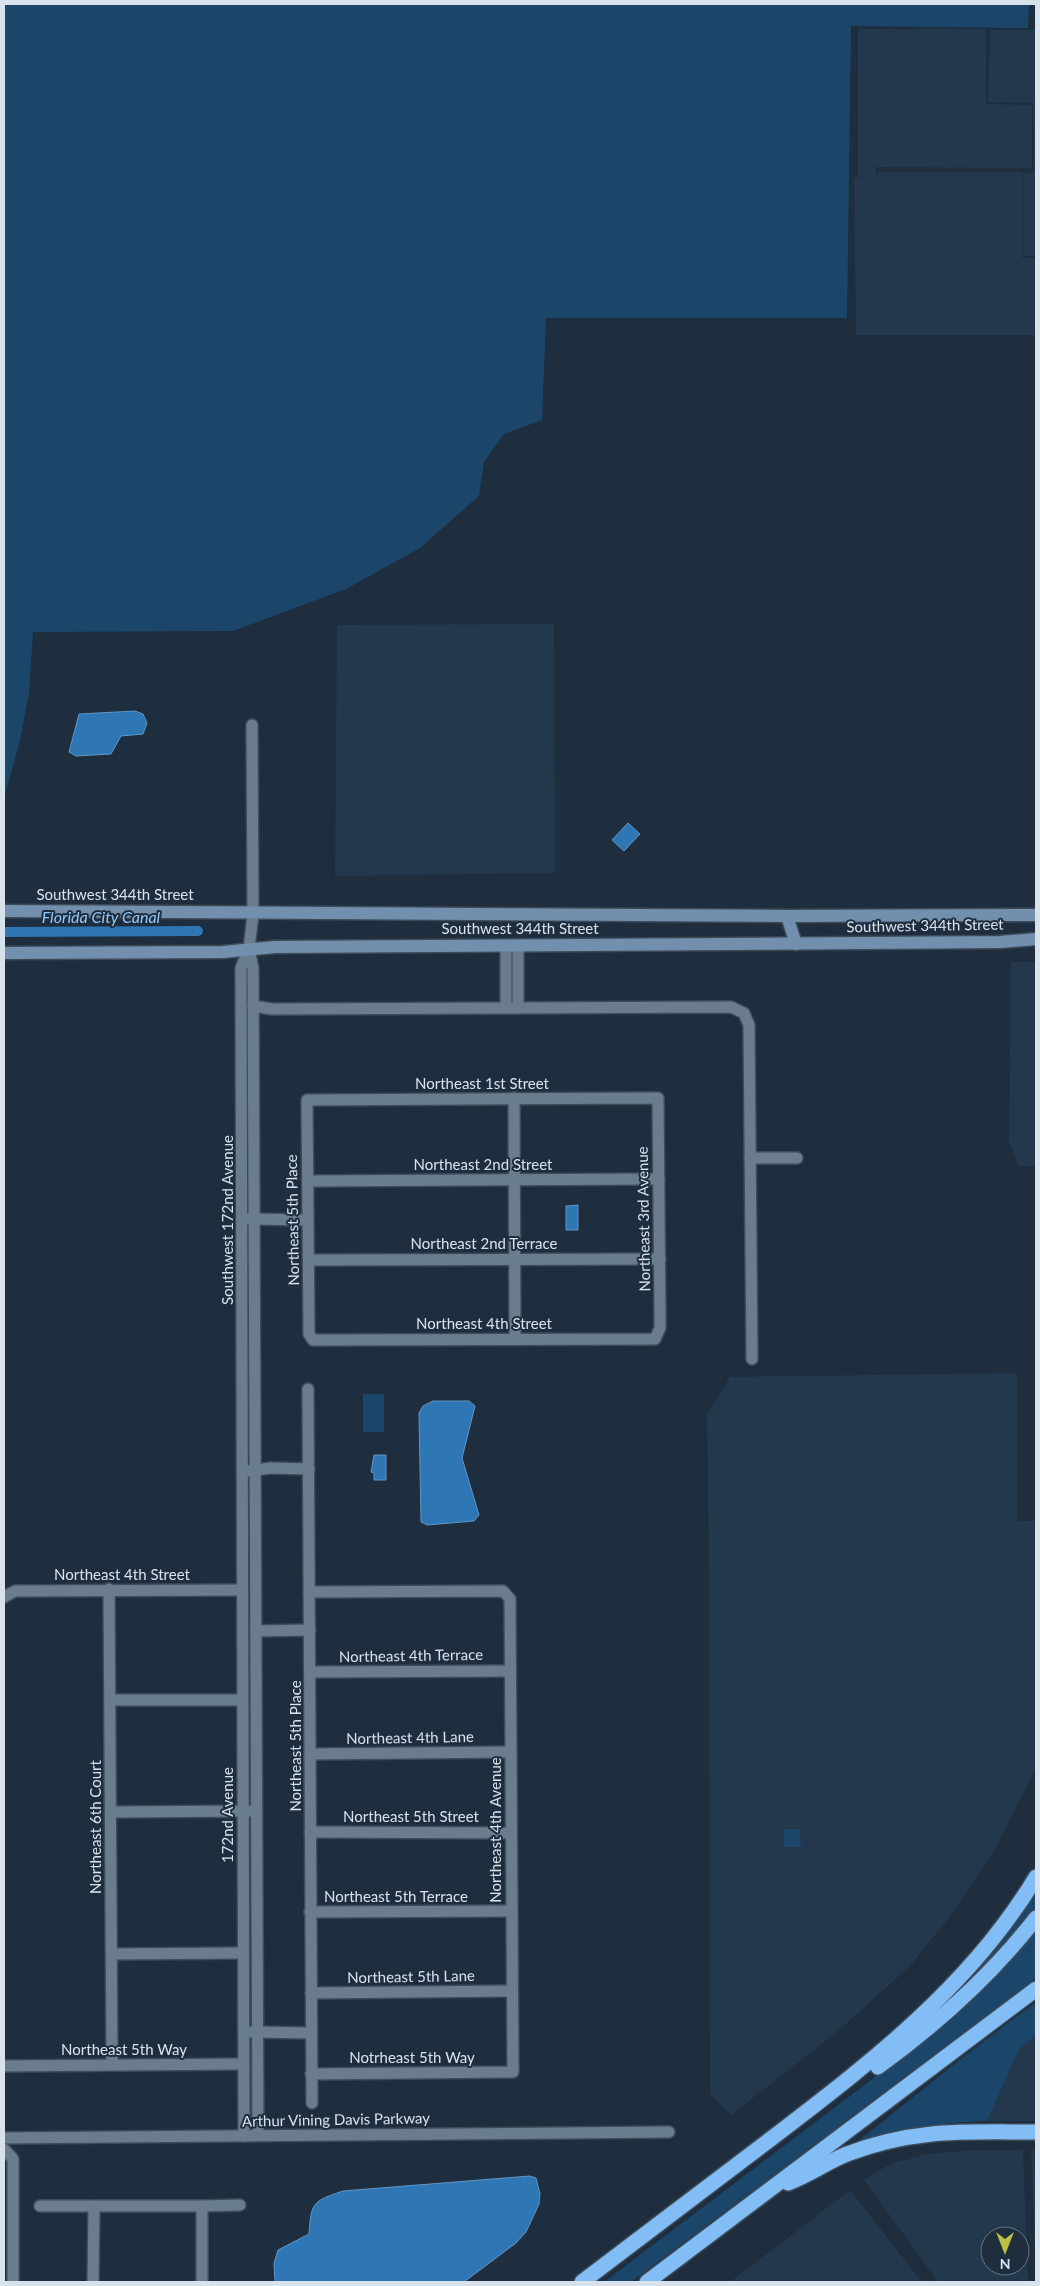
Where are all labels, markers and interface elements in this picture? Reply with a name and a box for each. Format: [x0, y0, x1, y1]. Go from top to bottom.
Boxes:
street label: Southwest 344th Street [36, 885, 194, 903]
water label: Florida City Canal [42, 907, 161, 926]
street label: Southwest 344th Street [846, 915, 1004, 935]
street label: Southwest 344th Street [441, 919, 599, 937]
street label: Northeast 1st Street [415, 1074, 550, 1092]
street label: Southwest 172nd Avenue [218, 1135, 236, 1305]
street label: Northeast 3rd Avenue [633, 1146, 653, 1292]
street label: Northeast 5th Place [282, 1154, 302, 1286]
street label: Northeast 2nd Street [414, 1155, 553, 1173]
street label: Northeast 2nd Terrace [410, 1234, 558, 1252]
street label: Northeast 4th Street [416, 1314, 553, 1332]
street label: Northeast 4th Street [54, 1565, 191, 1583]
street label: Northeast 4th Terrace [339, 1645, 483, 1665]
street label: Northeast 5th Place [286, 1680, 304, 1812]
street label: Northeast 4th Lane [346, 1727, 474, 1747]
street label: Northeast 4th Avenue [486, 1757, 504, 1903]
street label: Northeast 6th Court [86, 1759, 104, 1894]
street label: 172nd Avenue [218, 1767, 236, 1863]
street label: Northeast 5th Street [343, 1807, 480, 1825]
street label: Northeast 5th Terrace [324, 1887, 468, 1905]
street label: Northeast 5th Lane [347, 1966, 475, 1986]
street label: Northeast 5th Way [61, 2040, 187, 2058]
street label: Notrheast 5th Way [349, 2048, 475, 2066]
street label: Arthur Vining Davis Parkway [242, 2108, 430, 2130]
north arrow [980, 2226, 1030, 2276]
text: N [1000, 2256, 1010, 2273]

